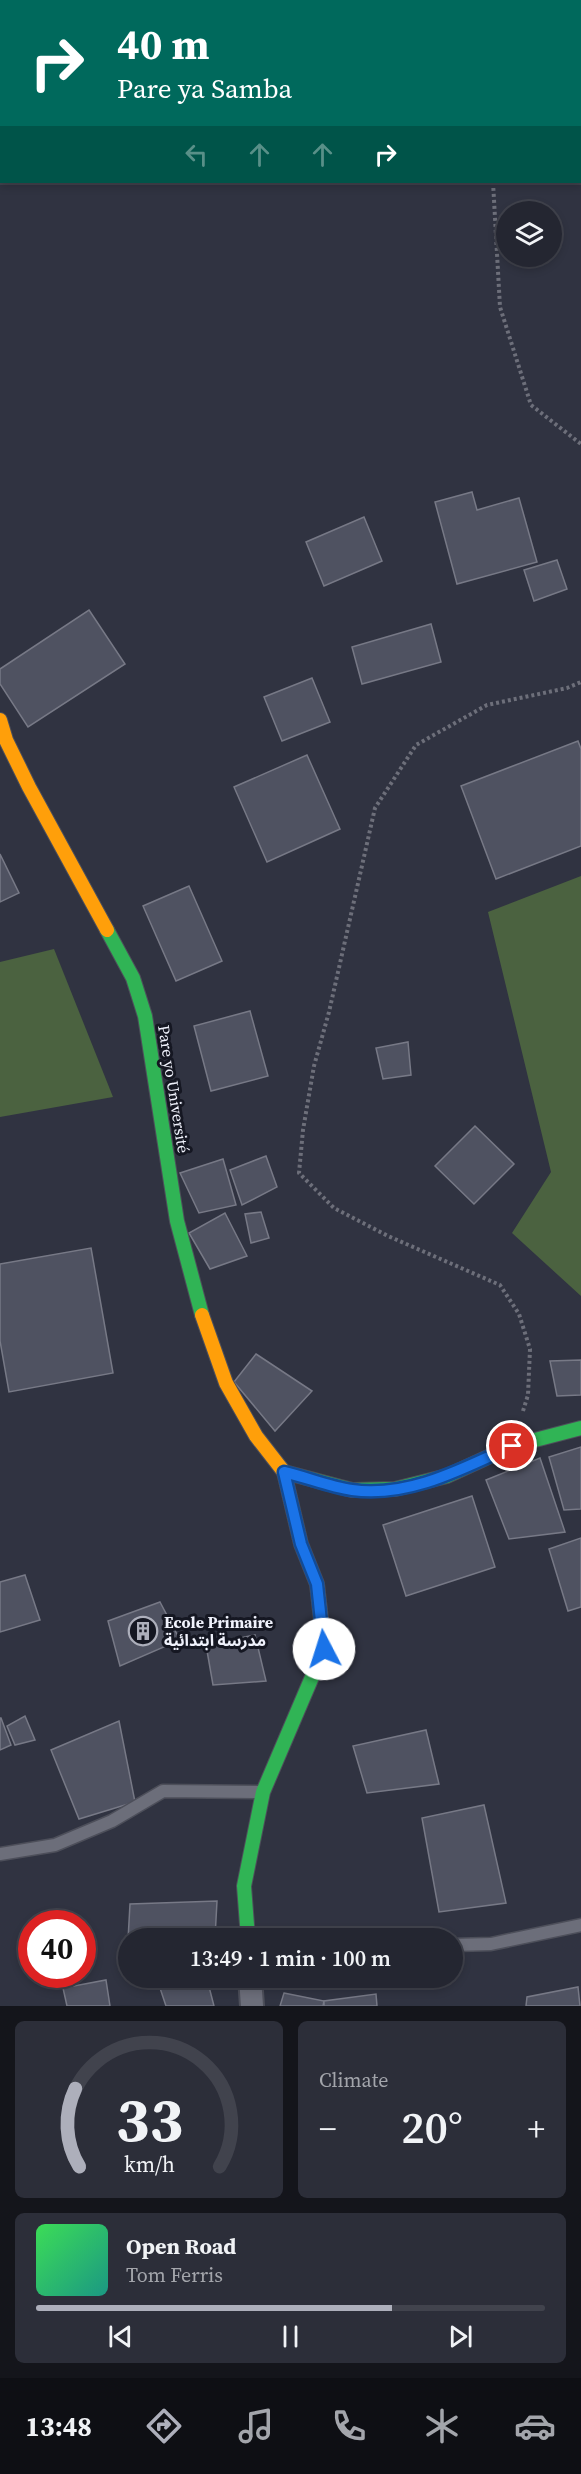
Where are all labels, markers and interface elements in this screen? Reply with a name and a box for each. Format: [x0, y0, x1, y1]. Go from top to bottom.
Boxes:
text: 40 m [117, 15, 210, 73]
icon: right [18, 24, 96, 102]
text: Pare ya Samba [117, 70, 292, 107]
icon: left [180, 138, 213, 171]
icon: ahead [243, 138, 276, 171]
icon: ahead [306, 138, 339, 171]
icon: right [369, 138, 402, 171]
map controls [496, 201, 562, 267]
button: layers [496, 201, 562, 267]
street label: Pare yo Université [153, 1023, 195, 1155]
pin [486, 1420, 537, 1471]
icon: arrive [495, 1429, 528, 1462]
place label: Ecole Primaire مدرسة ابتدائية [164, 1611, 273, 1651]
building icon: Ecole Primaire مدرسة ابتدائية [127, 1615, 159, 1647]
position arrow [292, 1617, 356, 1681]
speed limit sign: 40 [18, 1910, 96, 1988]
text: 13:49 · 1 min · 100 m [190, 1943, 391, 1973]
text: Climate [319, 2066, 388, 2094]
text: 33 [115, 2076, 183, 2162]
text: 20° [401, 2096, 463, 2158]
text: − [319, 2106, 337, 2151]
text: + [528, 2106, 545, 2151]
text: km/h [123, 2150, 175, 2179]
text: Open Road [126, 2231, 236, 2261]
text: Tom Ferris [126, 2261, 223, 2289]
icon: previous [104, 2320, 137, 2353]
icon: pause [274, 2320, 307, 2353]
icon: next [444, 2320, 477, 2353]
icon: directions [143, 2405, 185, 2447]
icon: music [235, 2405, 277, 2447]
icon: phone [328, 2405, 370, 2447]
icon: climate [421, 2405, 463, 2447]
icon: car [514, 2405, 556, 2447]
text: 13:48 [25, 2408, 92, 2445]

